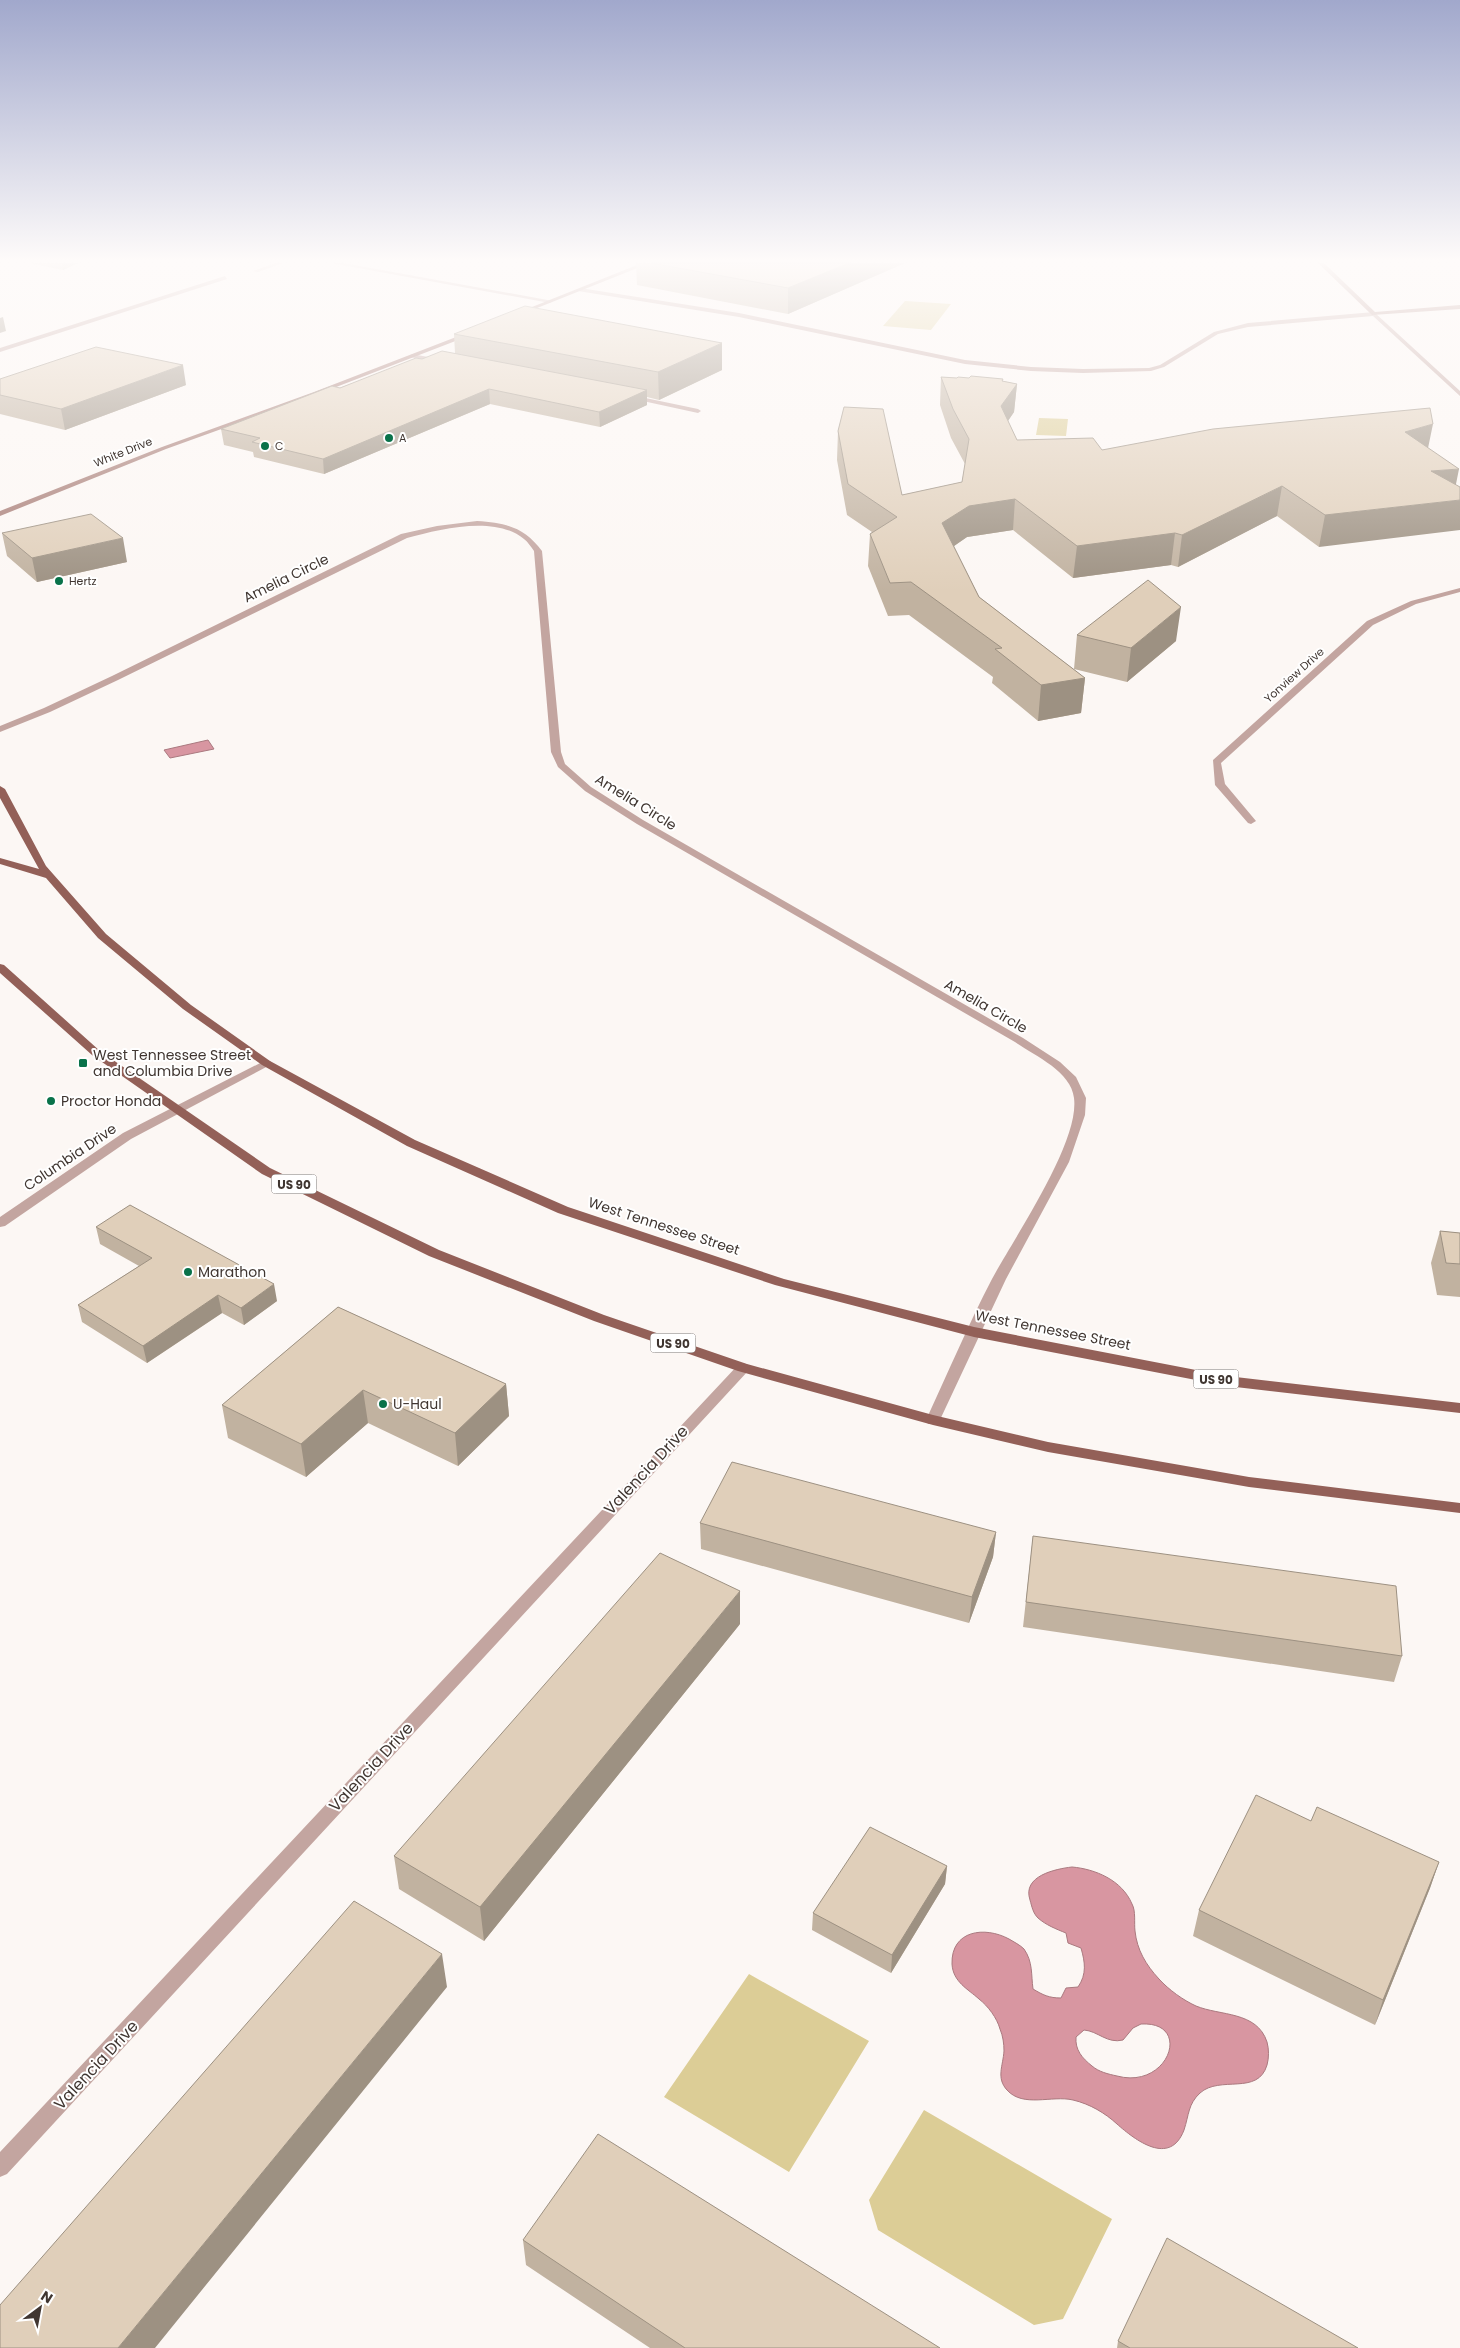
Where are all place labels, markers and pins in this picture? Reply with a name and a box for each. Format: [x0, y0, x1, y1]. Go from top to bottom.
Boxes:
place label: A [399, 430, 407, 446]
marker: A [383, 432, 395, 444]
place label: C [275, 438, 284, 454]
marker: C [259, 440, 271, 452]
place label: Hertz [69, 573, 97, 589]
marker: Hertz [53, 575, 65, 587]
place label: West Tennessee Street and Columbia Drive [93, 1045, 251, 1081]
marker: West Tennessee Street and Columbia Drive [77, 1057, 89, 1069]
place label: Proctor Honda [61, 1091, 161, 1111]
marker: Proctor Honda [45, 1095, 57, 1107]
place label: Marathon [198, 1262, 266, 1282]
marker: Marathon [182, 1266, 194, 1278]
place label: U-Haul [393, 1394, 442, 1414]
marker: U-Haul [377, 1398, 389, 1410]

